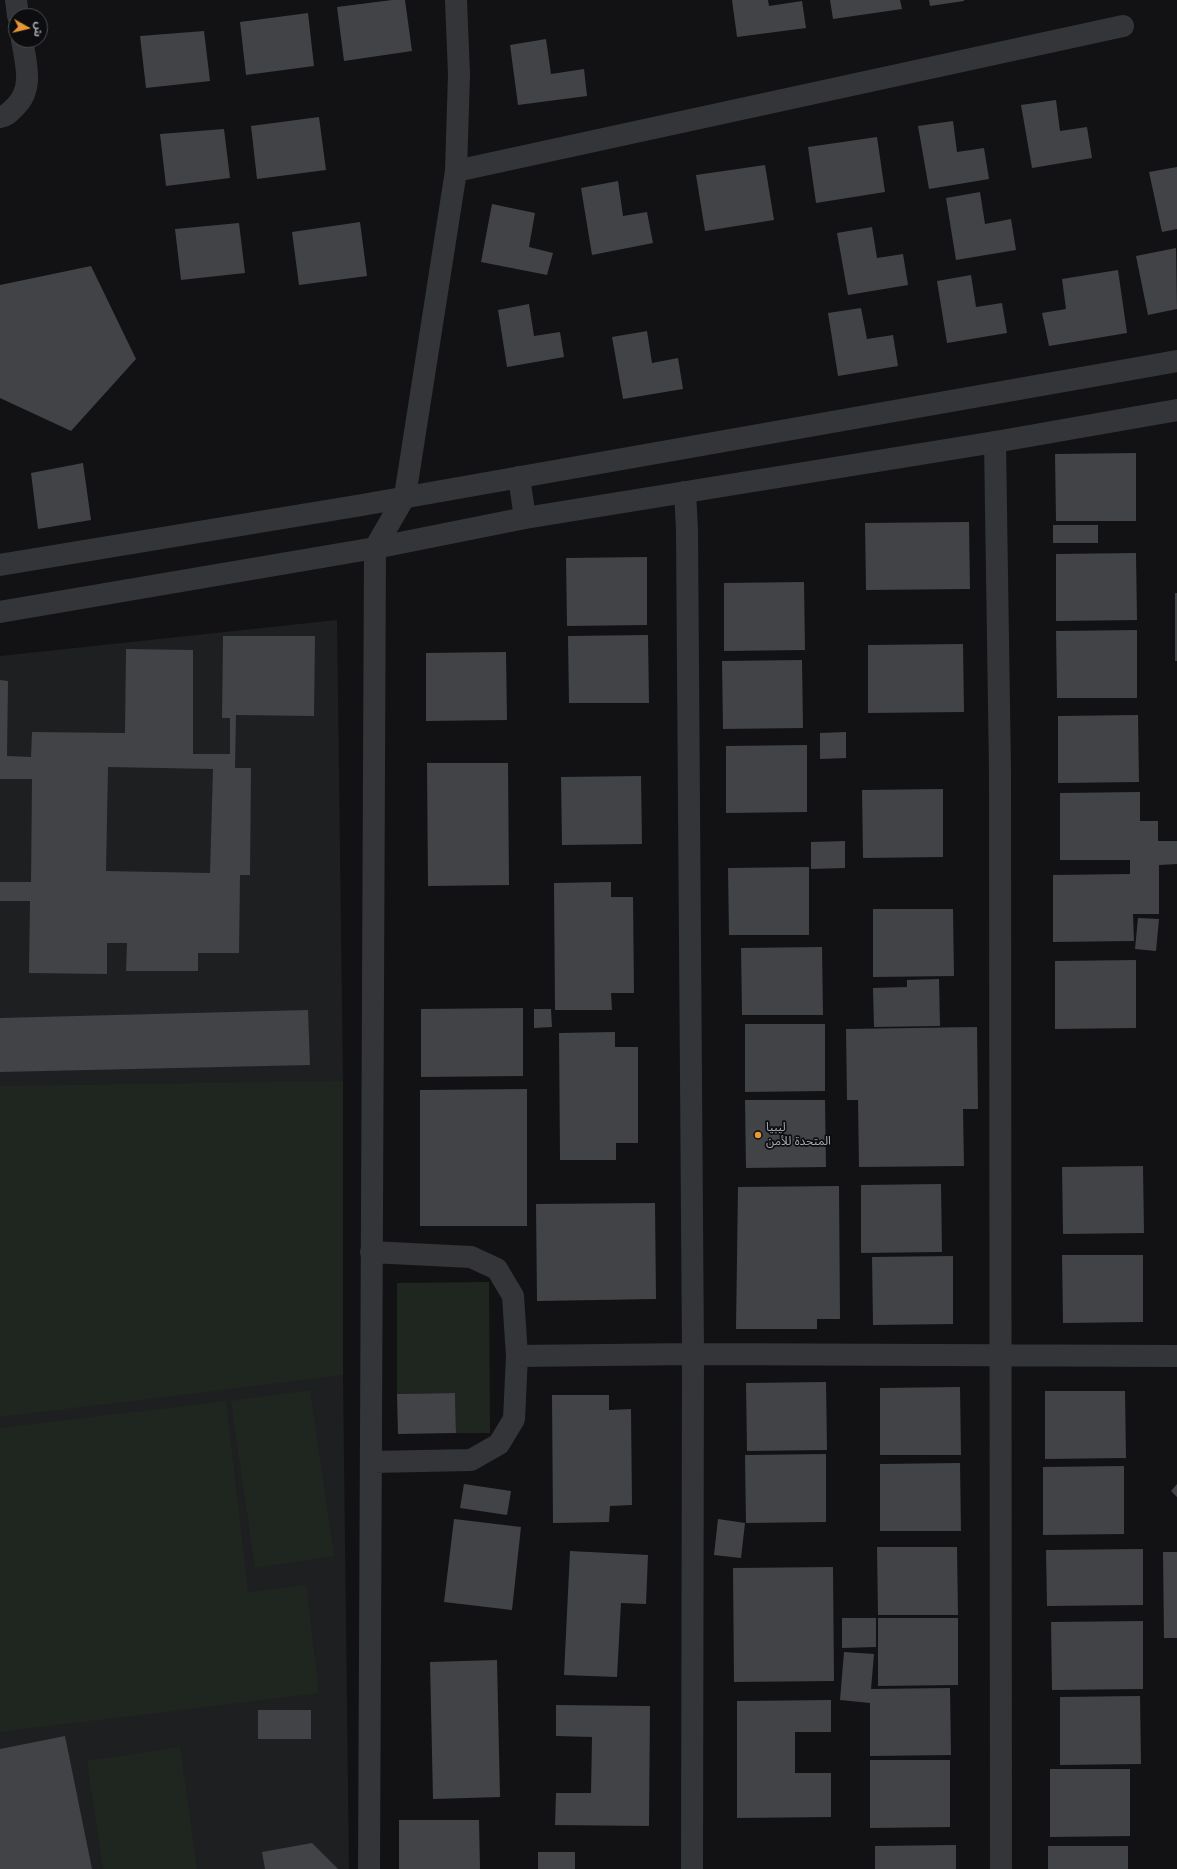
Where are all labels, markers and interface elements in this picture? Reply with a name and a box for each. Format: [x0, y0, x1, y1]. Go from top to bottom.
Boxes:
north arrow [8, 8, 48, 48]
text: ش [32, 21, 46, 38]
place label: ليبيا المتحدة للأمن [766, 1121, 831, 1149]
marker: ليبيا المتحدة للأمن [753, 1130, 763, 1140]

